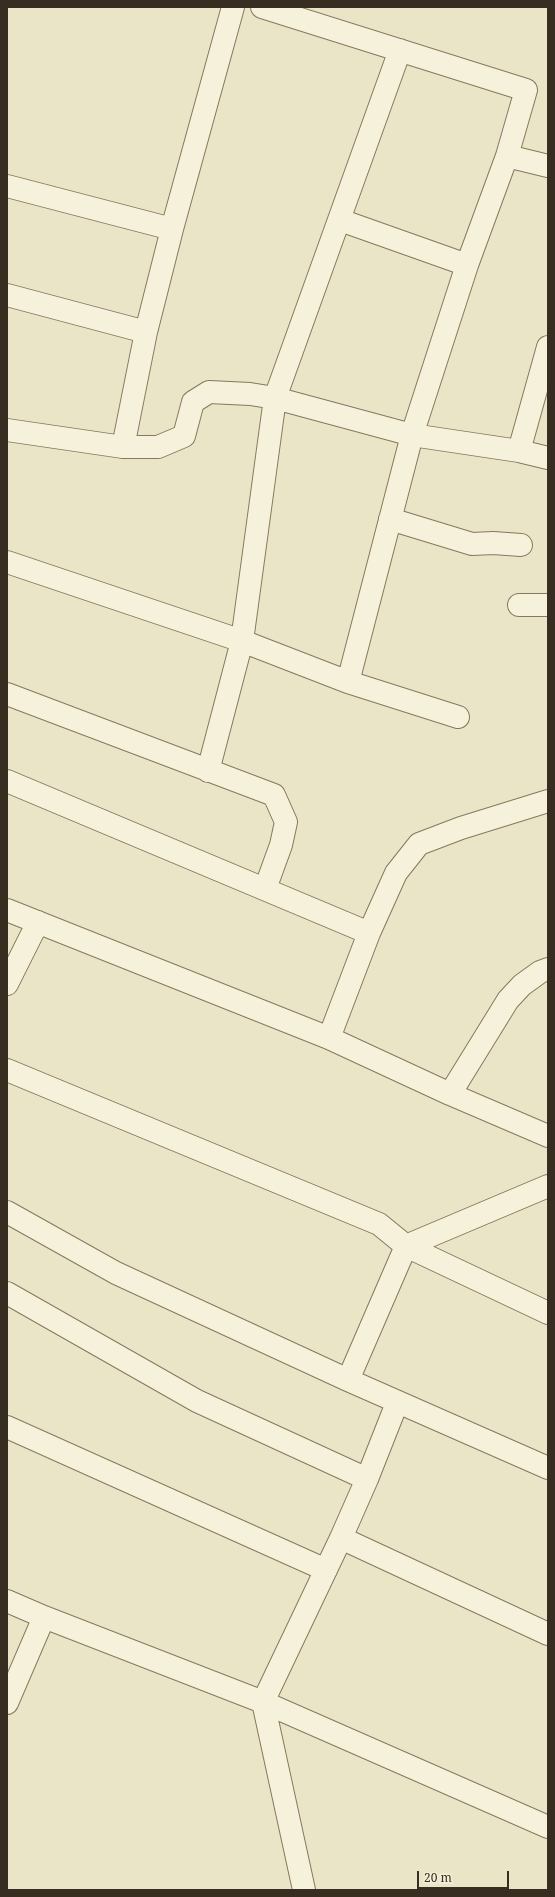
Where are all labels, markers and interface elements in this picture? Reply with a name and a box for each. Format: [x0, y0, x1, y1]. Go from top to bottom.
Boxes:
scale bar [419, 1863, 511, 1889]
text: 20 m [424, 1869, 452, 1886]

